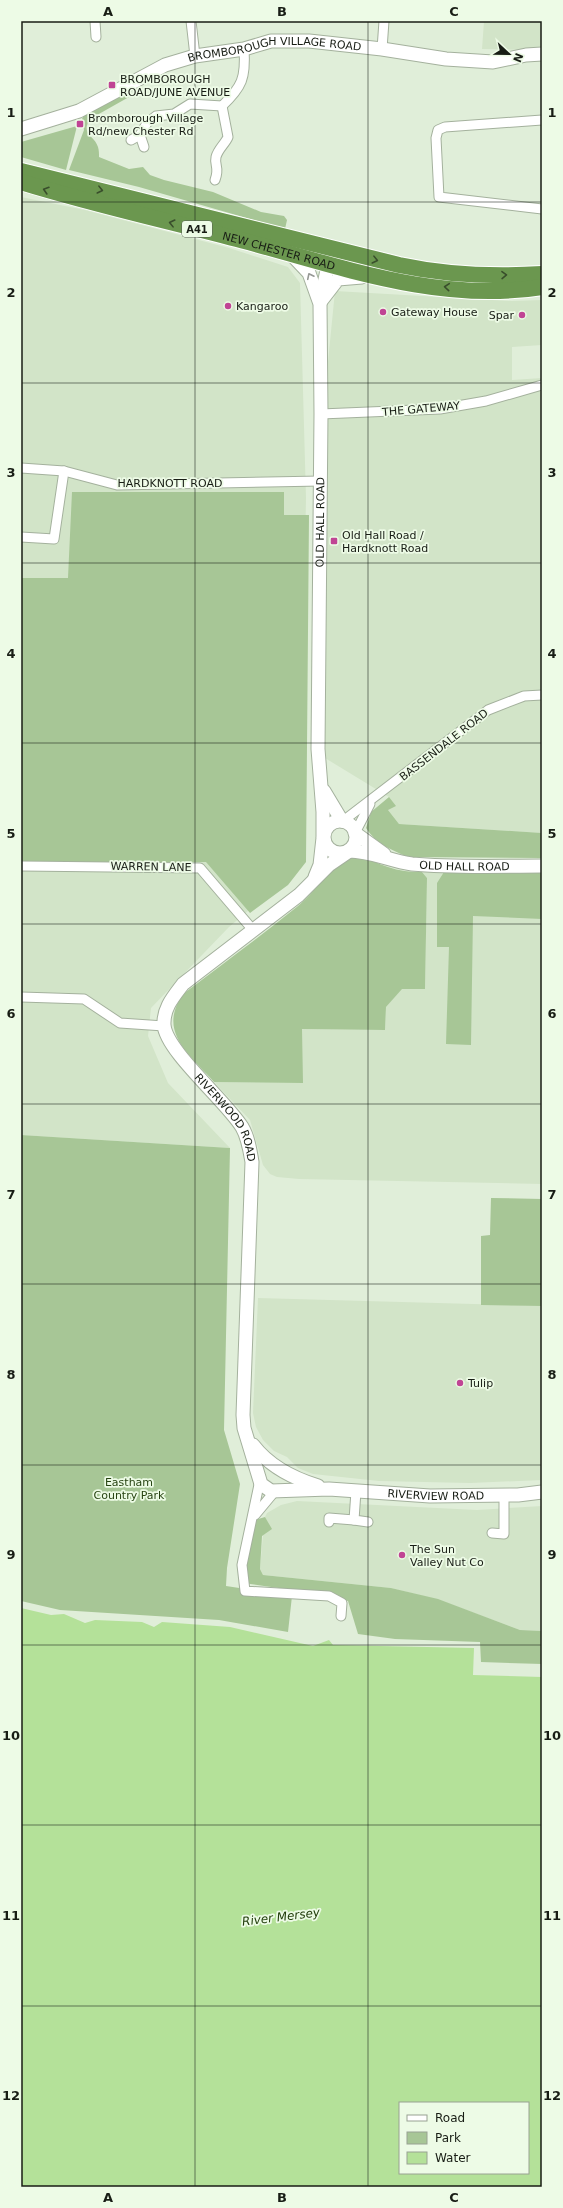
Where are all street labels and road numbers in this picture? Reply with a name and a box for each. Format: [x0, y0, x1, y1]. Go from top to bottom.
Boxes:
street label: BROMBOROUGH VILLAGE ROAD [186, 35, 362, 64]
road number: A41 [182, 221, 212, 237]
street label: NEW CHESTER ROAD [221, 229, 337, 273]
street label: THE GATEWAY [381, 399, 461, 419]
street label: HARDKNOTT ROAD [118, 477, 222, 490]
street label: OLD HALL ROAD [313, 477, 327, 568]
street label: BASSENDALE ROAD [397, 706, 491, 784]
street label: OLD HALL ROAD [419, 858, 510, 873]
street label: WARREN LANE [110, 860, 192, 874]
street label: RIVERWOOD ROAD [192, 1071, 258, 1163]
street label: RIVERVIEW ROAD [387, 1487, 484, 1503]

